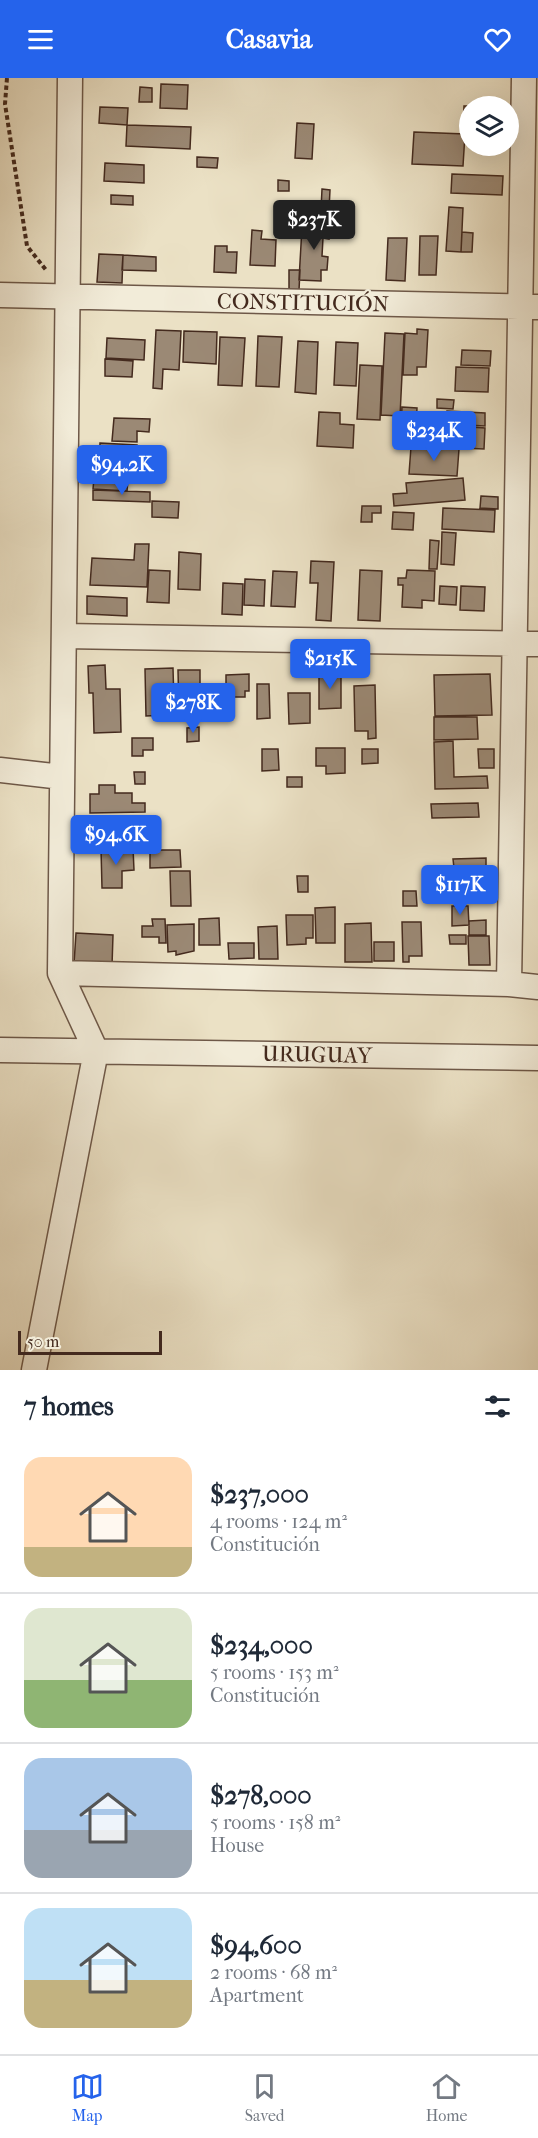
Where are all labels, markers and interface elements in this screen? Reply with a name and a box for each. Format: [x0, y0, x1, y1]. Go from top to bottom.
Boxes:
icon: menu [24, 23, 57, 56]
text: Casavia [226, 23, 312, 55]
icon: heart [481, 23, 514, 56]
map controls [459, 96, 519, 156]
button: layers [459, 96, 519, 156]
pin: $237K [272, 200, 356, 251]
text: $237K [287, 208, 341, 231]
street label: CONSTITUCIÓN [217, 287, 390, 318]
pin: $234K [392, 411, 476, 462]
text: $234K [406, 419, 462, 442]
pin: $94.2K [73, 445, 171, 496]
text: $94.2K [91, 453, 153, 476]
pin: $215K [288, 639, 372, 690]
text: $215K [304, 647, 356, 670]
pin: $278K [151, 683, 235, 734]
text: $278K [165, 691, 221, 714]
pin: $94.6K [67, 815, 165, 866]
text: $94.6K [85, 823, 147, 846]
pin: $117K [418, 865, 502, 916]
text: $117K [435, 873, 485, 896]
street label: URUGUAY [262, 1041, 373, 1069]
scale bar [18, 1328, 162, 1356]
text: 50 m [27, 1332, 59, 1351]
icon: filters [481, 1390, 514, 1423]
text: 7 homes [24, 1391, 114, 1422]
text: $237,000 [210, 1479, 309, 1510]
icon: home [72, 1481, 144, 1553]
text: 4 rooms · 124 m² [210, 1510, 347, 1533]
text: Constitución [210, 1533, 320, 1556]
text: $234,000 [210, 1630, 313, 1661]
icon: home [72, 1632, 144, 1704]
text: 5 rooms · 153 m² [210, 1661, 339, 1684]
text: Constitución [210, 1684, 320, 1707]
text: $278,000 [210, 1780, 312, 1811]
icon: home [72, 1782, 144, 1854]
text: 5 rooms · 158 m² [210, 1811, 340, 1834]
text: House [210, 1834, 264, 1857]
text: $94,600 [210, 1930, 302, 1961]
icon: home [72, 1932, 144, 2004]
text: 2 rooms · 68 m² [210, 1961, 337, 1984]
text: Apartment [210, 1984, 304, 2007]
tab: Map [71, 2070, 104, 2125]
tab: Saved [245, 2070, 285, 2125]
tab: Home [426, 2070, 467, 2125]

